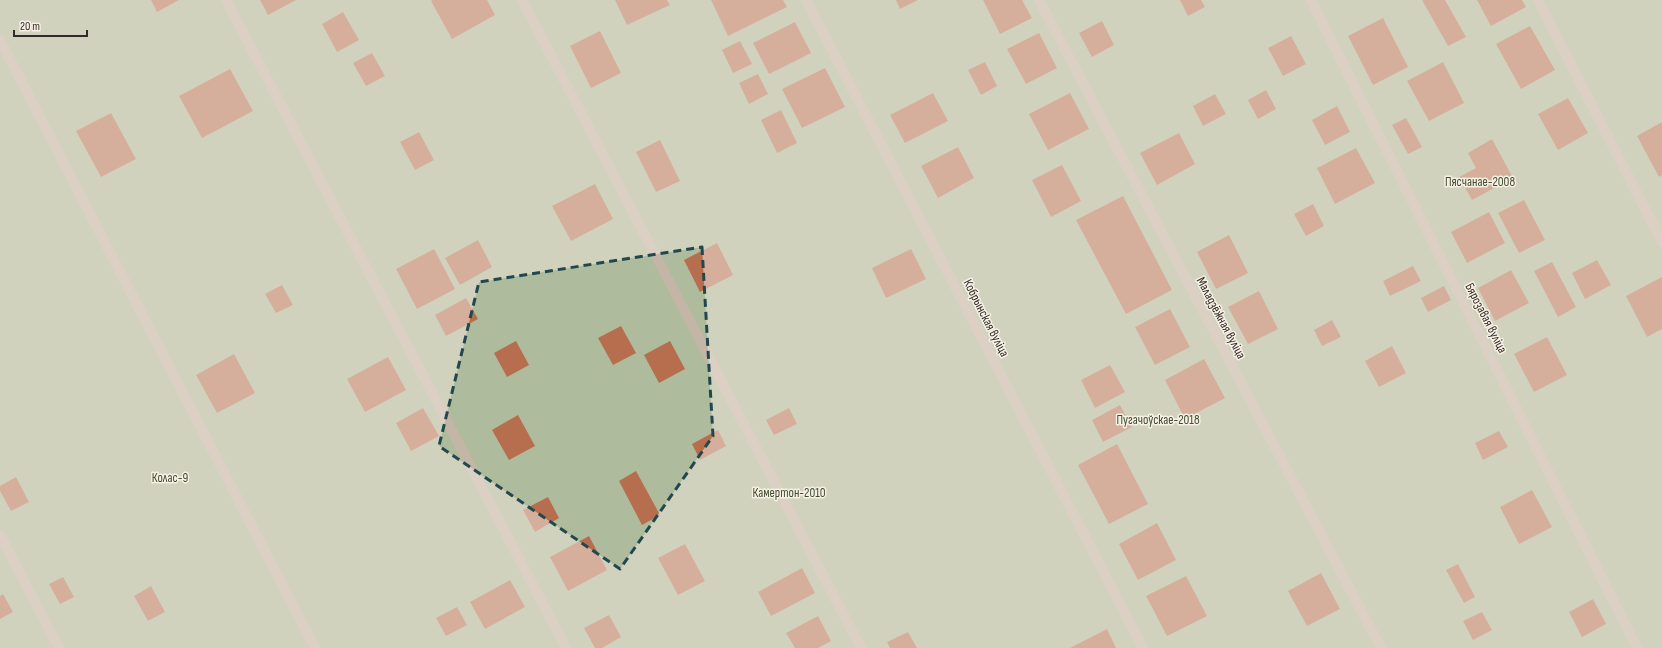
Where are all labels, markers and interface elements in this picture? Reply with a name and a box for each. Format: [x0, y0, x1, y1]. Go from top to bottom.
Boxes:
scale bar [14, 12, 87, 38]
text: 20 m [20, 19, 40, 34]
park label: Пясчанае-2008 [1445, 174, 1515, 190]
street label: Маладзёжная вуліца [1193, 274, 1249, 362]
street label: Кобрынская вуліца [960, 277, 1012, 359]
street label: Бярозавая вуліца [1461, 280, 1511, 356]
park label: Пугачоўскае-2018 [1116, 412, 1200, 428]
park label: Колас-9 [152, 470, 189, 486]
park label: Камертон-2010 [752, 485, 826, 501]

